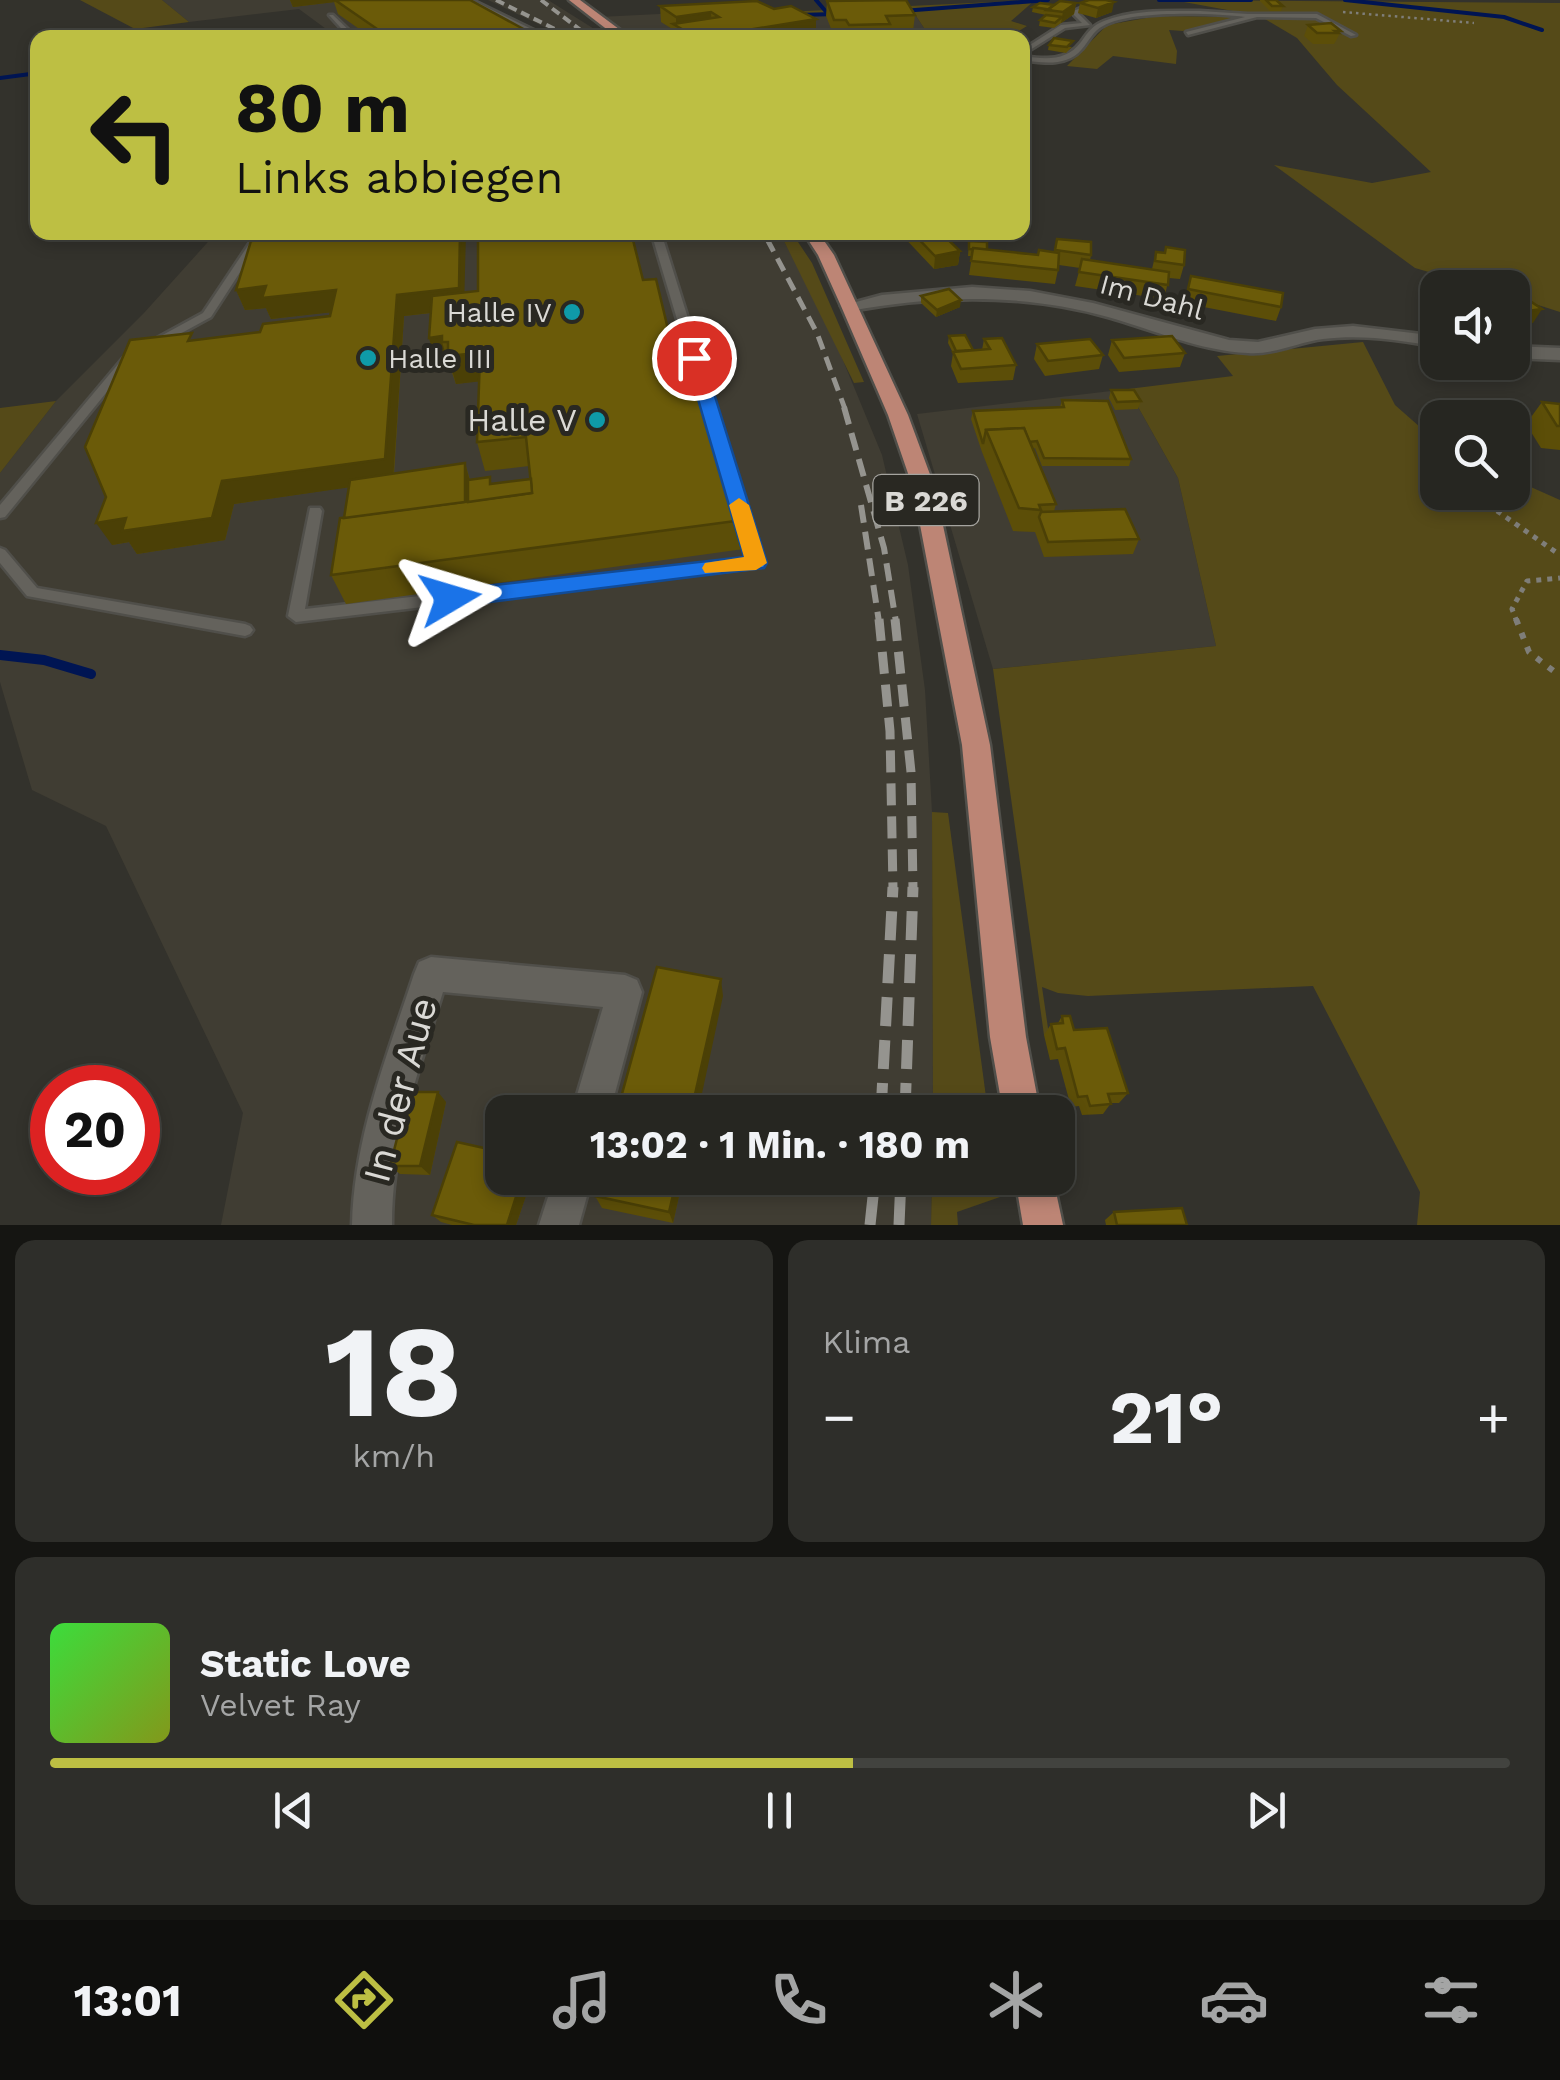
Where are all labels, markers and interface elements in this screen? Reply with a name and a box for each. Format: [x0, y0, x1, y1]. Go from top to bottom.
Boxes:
text: 80 m [235, 67, 410, 149]
icon: left [70, 70, 200, 200]
text: Links abbiegen [235, 151, 563, 204]
street label: Im Dahl [1096, 267, 1208, 327]
map controls [1420, 270, 1530, 510]
button: sound [1420, 270, 1530, 380]
place label: Halle IV [446, 296, 552, 329]
marker: Halle IV [561, 301, 583, 323]
pin [652, 316, 737, 401]
icon: arrive [667, 331, 722, 386]
place label: Halle III [388, 342, 492, 375]
marker: Halle III [357, 347, 379, 369]
button: search [1420, 400, 1530, 510]
place label: Halle V [467, 401, 577, 439]
marker: Halle V [586, 409, 608, 431]
road number: B 226 [874, 475, 978, 525]
position arrow [398, 546, 502, 650]
street label: In der Aue [354, 993, 446, 1187]
speed limit sign: 20 [30, 1065, 160, 1195]
text: 13:02 · 1 Min. · 180 m [590, 1123, 970, 1167]
text: 18 [325, 1295, 463, 1448]
text: Klima [823, 1323, 910, 1361]
text: 21° [1109, 1373, 1223, 1461]
text: − [823, 1385, 856, 1449]
text: + [1477, 1385, 1510, 1449]
text: km/h [353, 1437, 435, 1475]
text: Static Love [200, 1642, 411, 1686]
text: Velvet Ray [200, 1686, 361, 1724]
icon: previous [266, 1783, 321, 1838]
icon: pause [752, 1783, 807, 1838]
icon: next [1239, 1783, 1294, 1838]
icon: directions [329, 1965, 399, 2035]
icon: music [547, 1965, 617, 2035]
icon: phone [764, 1965, 834, 2035]
icon: climate [981, 1965, 1051, 2035]
icon: car [1199, 1965, 1269, 2035]
icon: filters [1416, 1965, 1486, 2035]
text: 13:01 [74, 1974, 182, 2027]

